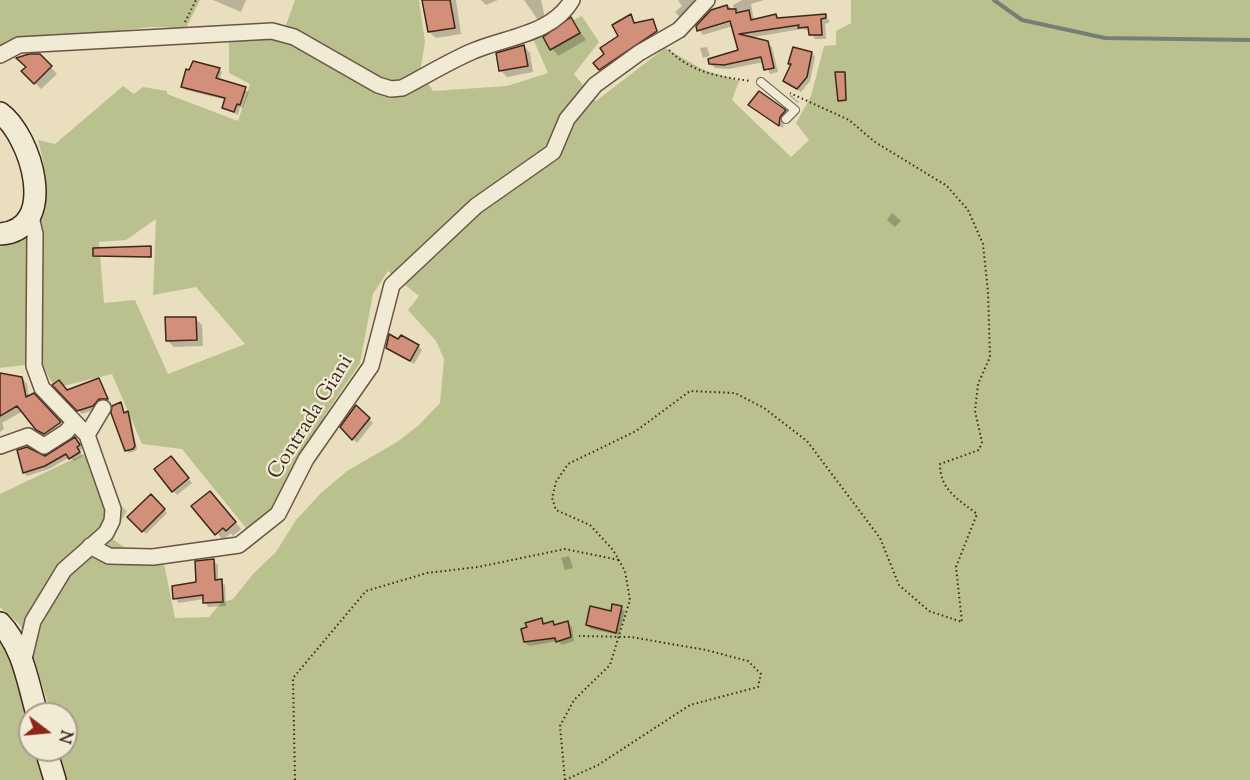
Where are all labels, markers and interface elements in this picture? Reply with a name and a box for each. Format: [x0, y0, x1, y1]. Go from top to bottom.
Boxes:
street label: Contrada Giani [264, 351, 360, 485]
north arrow [18, 702, 78, 762]
text: N [51, 727, 77, 746]

